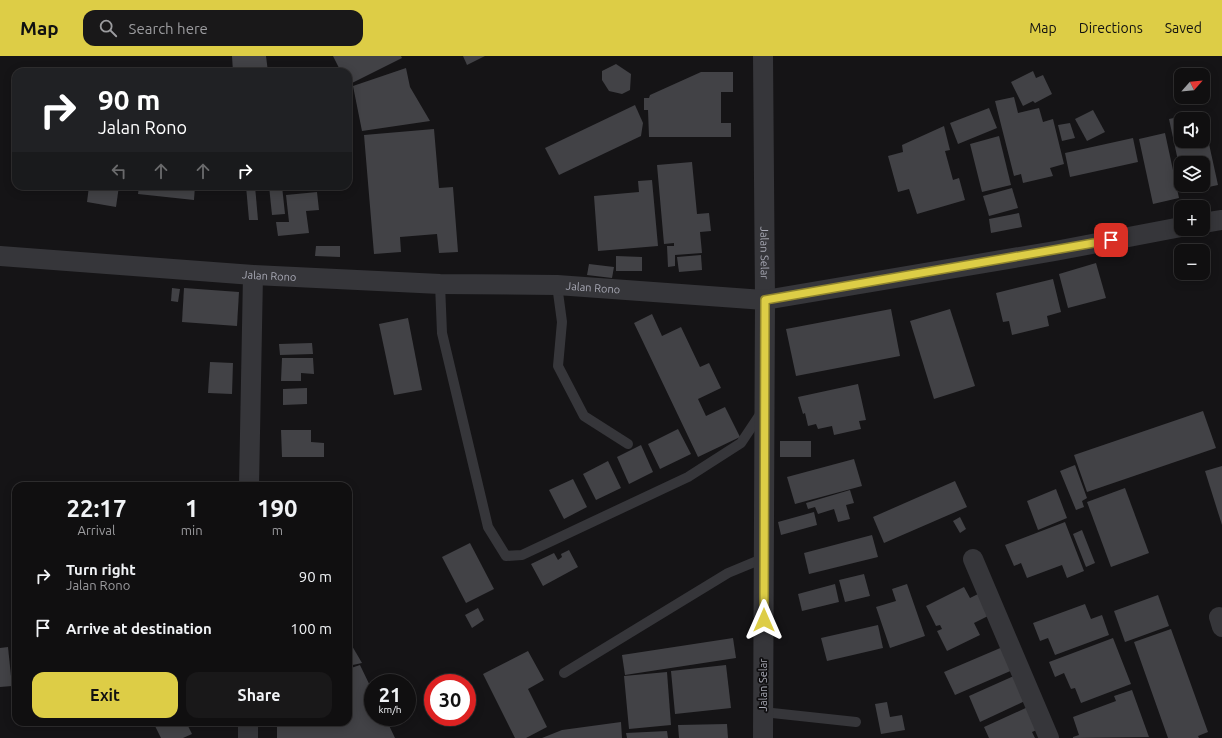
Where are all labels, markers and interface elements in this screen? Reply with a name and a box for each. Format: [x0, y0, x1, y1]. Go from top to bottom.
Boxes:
search box [83, 10, 363, 46]
text: Map [20, 17, 59, 39]
icon: search [97, 17, 119, 39]
text: Search here [129, 20, 208, 37]
text: Map [1029, 20, 1057, 36]
text: Directions [1079, 20, 1143, 36]
text: Saved [1165, 20, 1202, 36]
north arrow [1174, 68, 1210, 104]
map controls [1174, 68, 1210, 280]
icon: right [32, 84, 84, 136]
text: 90 m [98, 84, 160, 115]
button: sound [1174, 112, 1210, 148]
text: Jalan Rono [98, 117, 187, 137]
button: layers [1174, 156, 1210, 192]
icon: left [108, 160, 130, 182]
icon: ahead [150, 160, 172, 182]
icon: ahead [192, 160, 214, 182]
icon: right [234, 160, 256, 182]
button: + [1174, 200, 1210, 236]
pin [1094, 223, 1128, 257]
street label: Jalan Selar [758, 226, 771, 280]
icon: arrive [1100, 229, 1122, 251]
button: − [1174, 244, 1210, 280]
street label: Jalan Rono [242, 268, 297, 283]
street label: Jalan Rono [565, 280, 621, 296]
text: 22:17 [66, 495, 126, 522]
text: 1 [185, 495, 198, 522]
text: 190 [257, 495, 298, 522]
text: Arrival [77, 523, 115, 537]
text: min [181, 523, 203, 537]
text: m [272, 523, 283, 537]
text: Turn right [66, 561, 136, 578]
icon: right [32, 565, 54, 587]
text: 90 m [299, 568, 332, 585]
text: Jalan Rono [66, 578, 130, 592]
position arrow [743, 599, 785, 641]
icon: arrive [32, 617, 54, 639]
text: Arrive at destination [66, 620, 212, 637]
text: 100 m [290, 620, 332, 637]
street label: Jalan Selar [757, 658, 769, 712]
button: Exit [32, 672, 178, 718]
button: Share [186, 672, 332, 718]
speed limit sign: 30 [424, 674, 476, 726]
text: 21 [379, 683, 401, 706]
text: km/h [378, 704, 402, 715]

